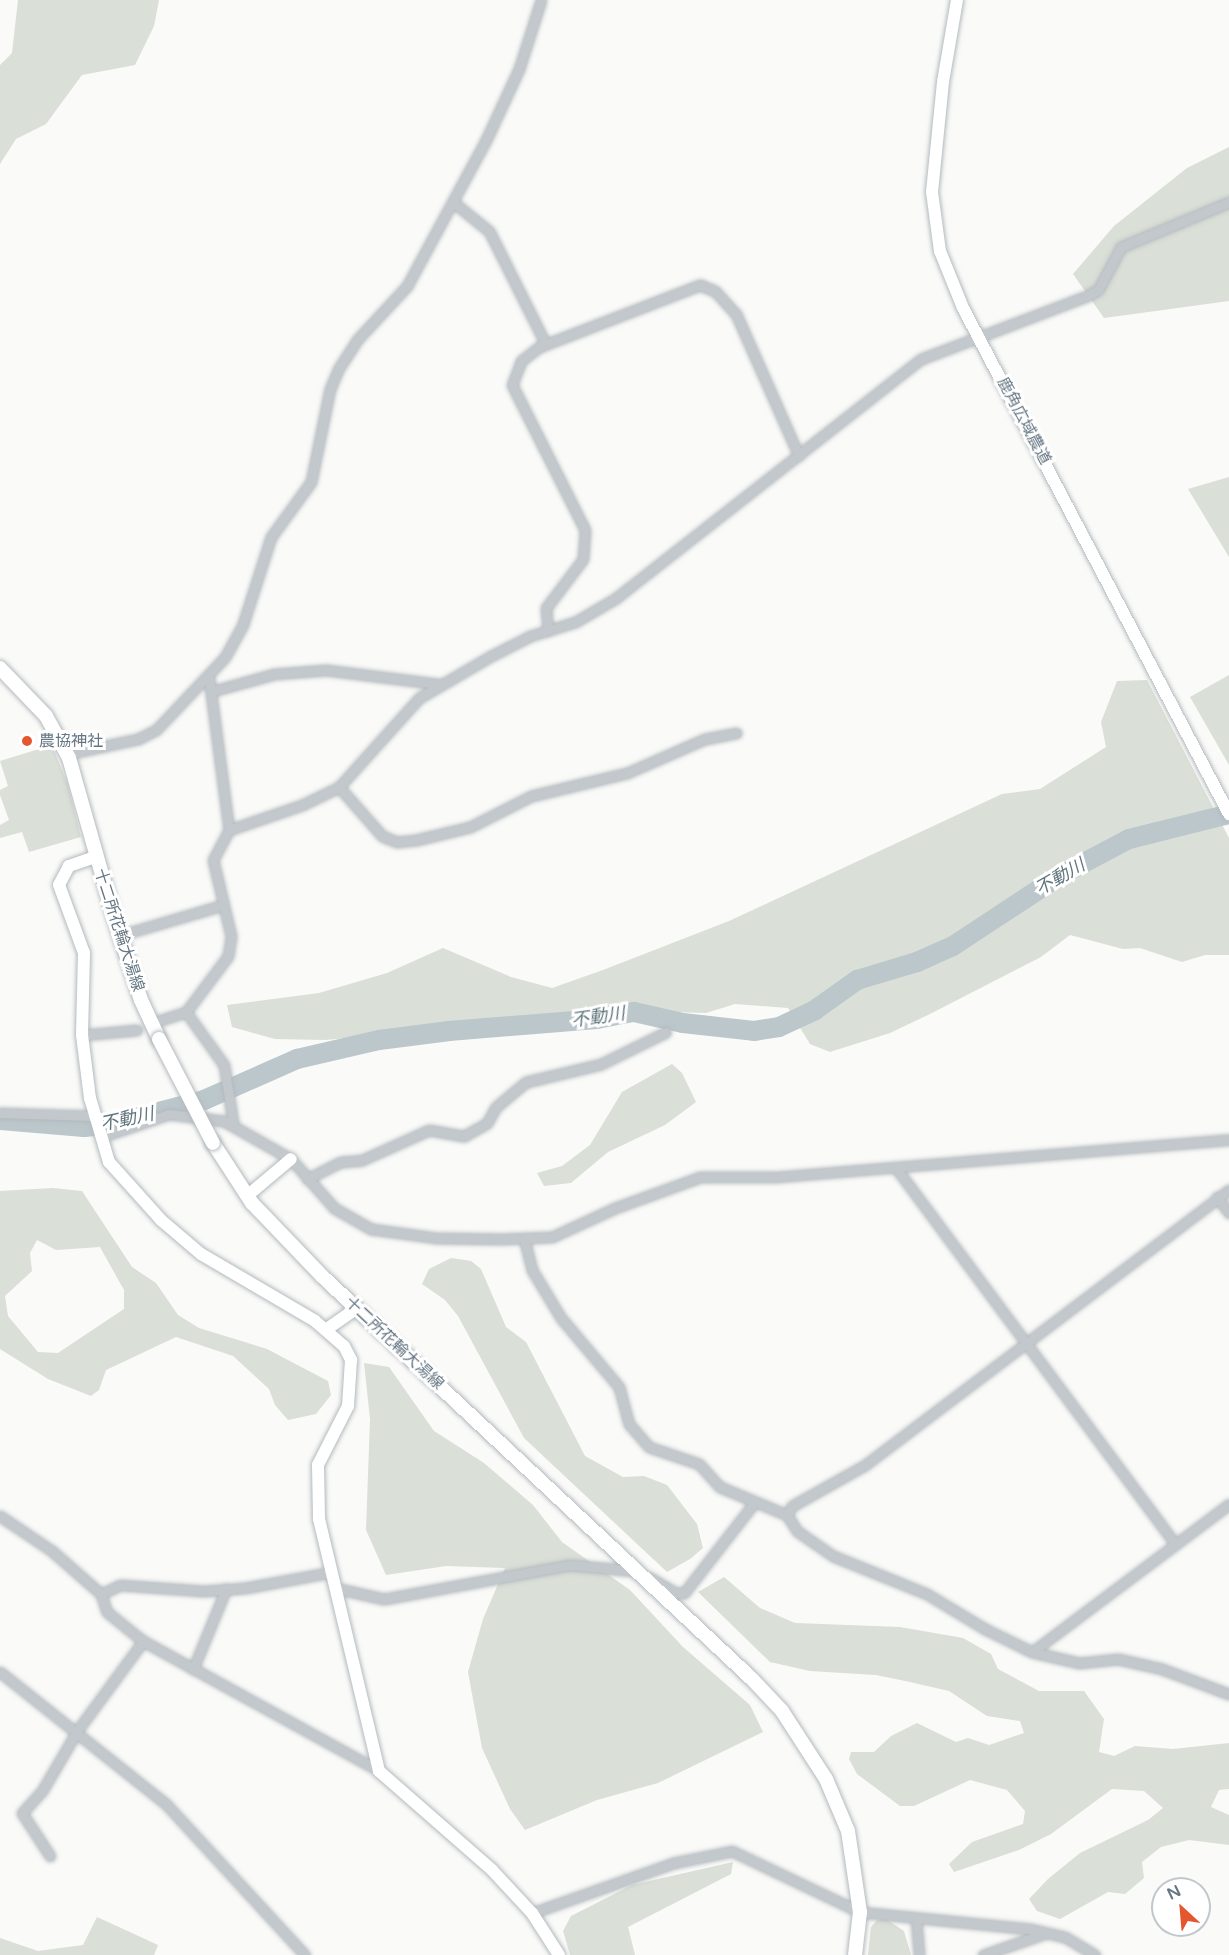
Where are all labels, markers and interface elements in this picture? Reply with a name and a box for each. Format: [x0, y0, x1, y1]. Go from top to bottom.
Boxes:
street label: 鹿角広域農道 [993, 374, 1055, 468]
place label: 農協神社 [39, 731, 103, 751]
marker: 農協神社 [20, 734, 34, 748]
water label: 不動川 [1031, 854, 1089, 900]
street label: 十二所花輪大湯線 [90, 866, 148, 994]
water label: 不動川 [570, 1003, 626, 1031]
water label: 不動川 [98, 1103, 156, 1135]
street label: 十二所花輪大湯線 [341, 1292, 447, 1394]
north arrow [1151, 1877, 1211, 1937]
text: N [1164, 1881, 1184, 1904]

